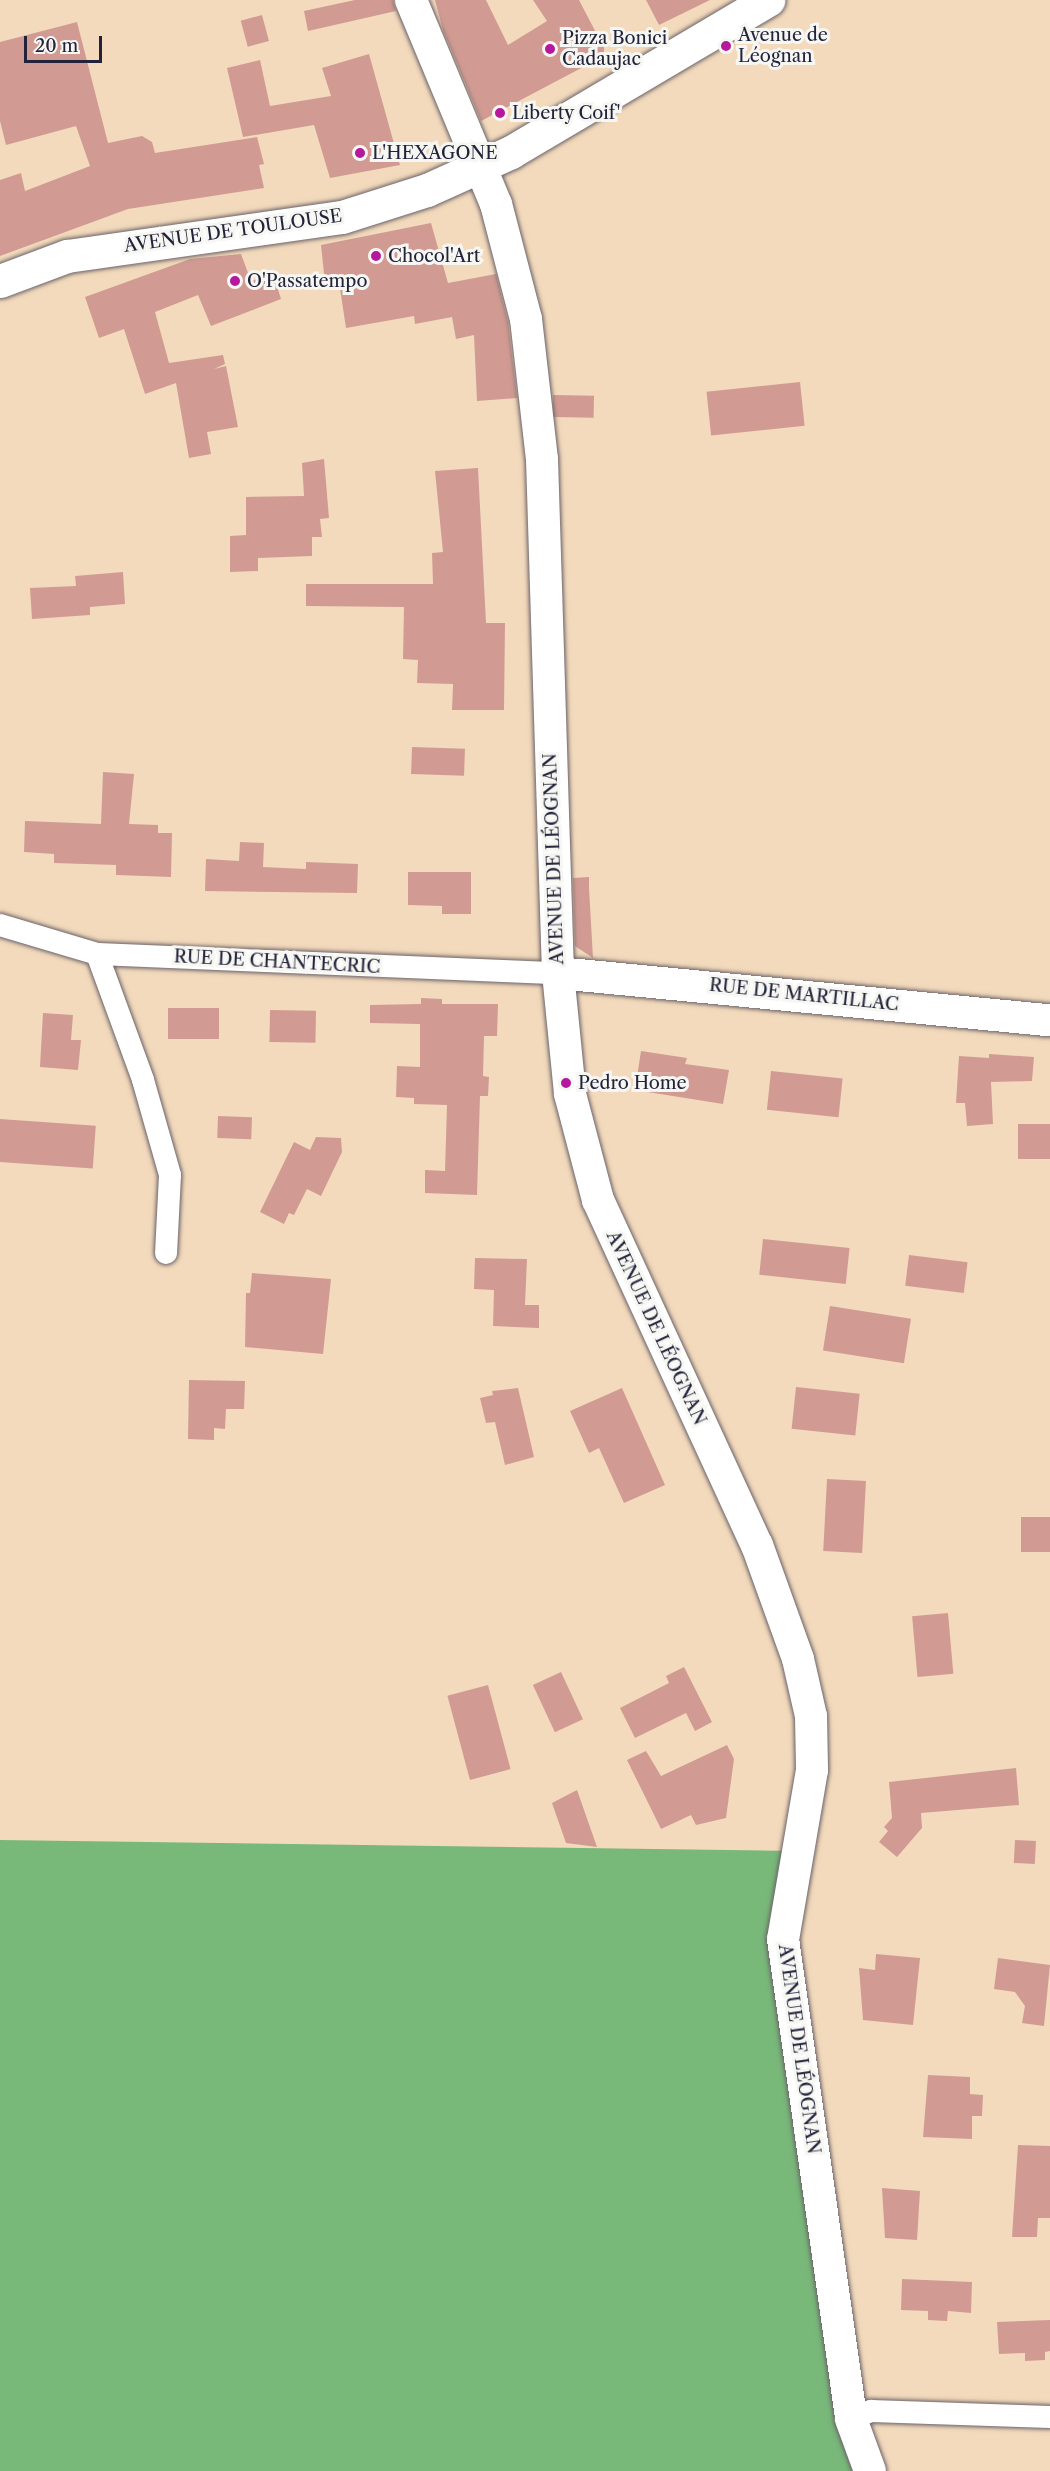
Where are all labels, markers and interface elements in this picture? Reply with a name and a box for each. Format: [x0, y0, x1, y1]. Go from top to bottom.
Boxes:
scale bar [27, 24, 105, 62]
place label: Avenue de Léognan [738, 25, 828, 68]
place label: Pizza Bonici Cadaujac [562, 28, 668, 70]
text: 20 m [35, 35, 78, 57]
marker: Avenue de Léognan [719, 39, 733, 53]
marker: Pizza Bonici Cadaujac [543, 42, 557, 56]
place label: Liberty Coif' [512, 102, 621, 124]
marker: Liberty Coif' [493, 106, 507, 120]
place label: L'HEXAGONE [372, 142, 498, 164]
marker: L'HEXAGONE [353, 146, 367, 160]
street label: AVENUE DE TOULOUSE [122, 205, 344, 257]
place label: Chocol'Art [388, 245, 480, 267]
marker: Chocol'Art [369, 249, 383, 263]
place label: O'Passatempo [247, 270, 367, 292]
marker: O'Passatempo [228, 274, 242, 288]
street label: AVENUE DE LÉOGNAN [540, 753, 568, 965]
street label: RUE DE CHANTECRIC [173, 946, 381, 978]
street label: RUE DE MARTILLAC [708, 974, 900, 1016]
place label: Pedro Home [578, 1072, 687, 1094]
marker: Pedro Home [559, 1076, 573, 1090]
street label: AVENUE DE LÉOGNAN [602, 1228, 710, 1428]
street label: AVENUE DE LÉOGNAN [774, 1943, 824, 2155]

